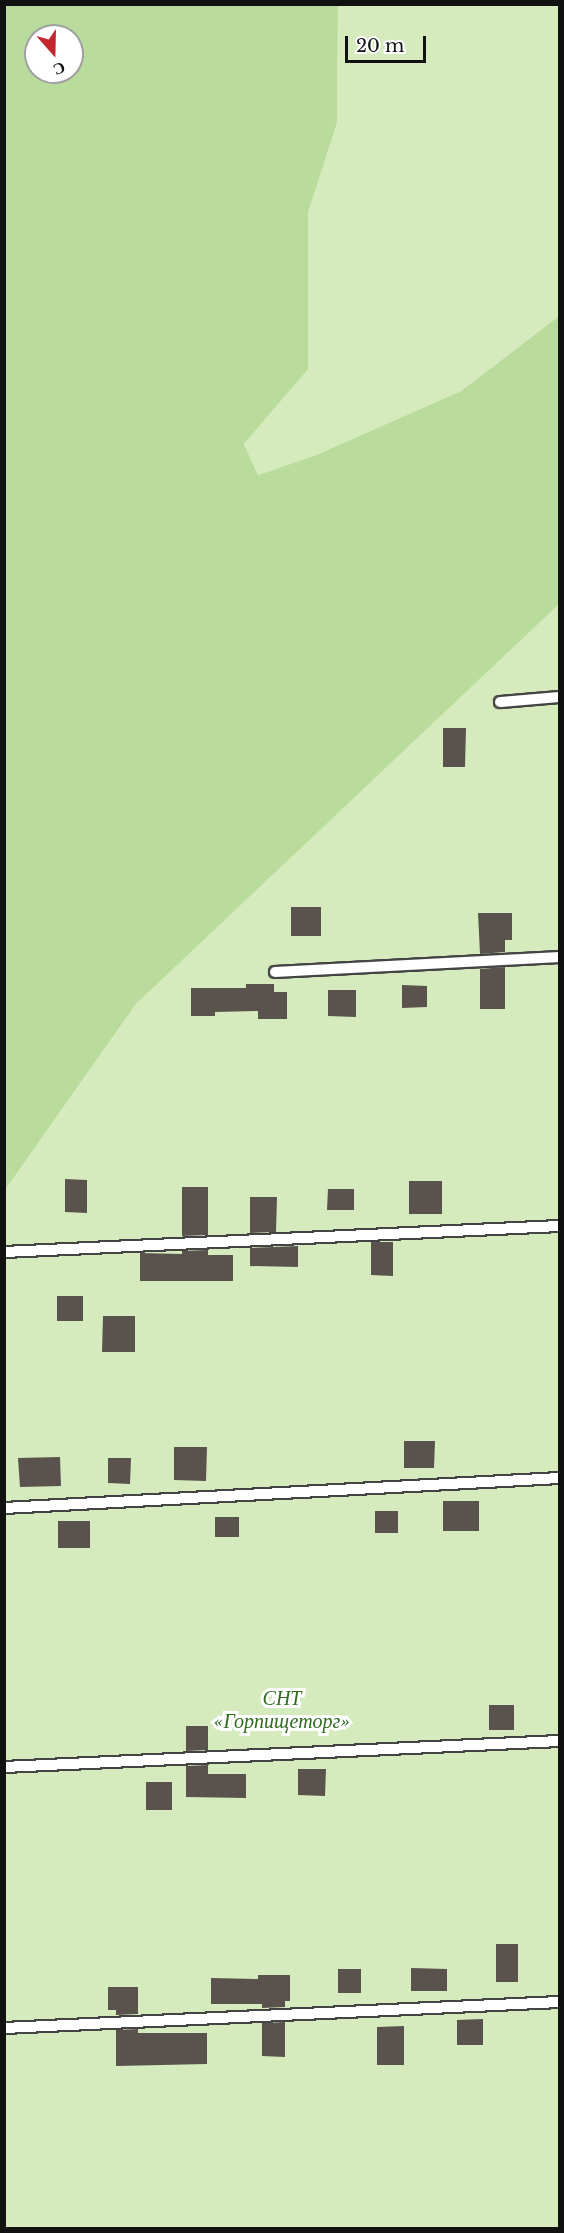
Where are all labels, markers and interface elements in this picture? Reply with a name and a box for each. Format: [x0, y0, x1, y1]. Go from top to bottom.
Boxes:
north arrow [24, 24, 84, 84]
scale bar [348, 24, 429, 62]
text: 20 m [356, 35, 404, 57]
text: С [51, 58, 68, 80]
park label: СНТ «Горпищеторг» [214, 1686, 350, 1733]

